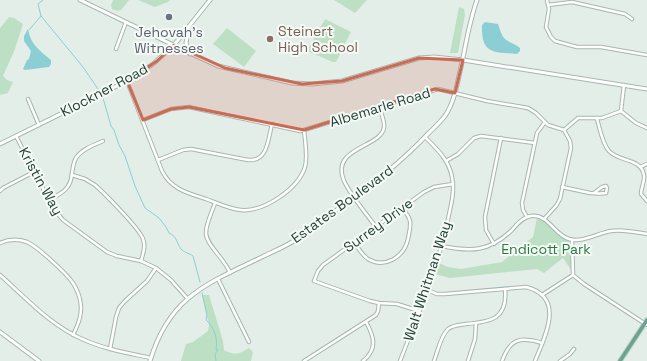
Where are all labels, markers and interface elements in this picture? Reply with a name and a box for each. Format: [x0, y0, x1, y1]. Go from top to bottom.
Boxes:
marker: Jehovah's Witnesses [164, 12, 174, 22]
place label: Steinert High School [278, 22, 358, 56]
place label: Jehovah's Witnesses [134, 23, 204, 57]
marker: Steinert High School [265, 34, 275, 44]
street label: Klockner Road [57, 59, 151, 121]
street label: Albemarle Road [327, 83, 433, 131]
street label: Kristin Way [15, 144, 67, 218]
street label: Estates Boulevard [287, 161, 397, 247]
street label: Surrey Drive [340, 194, 416, 256]
street label: Walt Whitman Way [399, 219, 455, 343]
park label: Endicott Park [501, 240, 591, 258]

